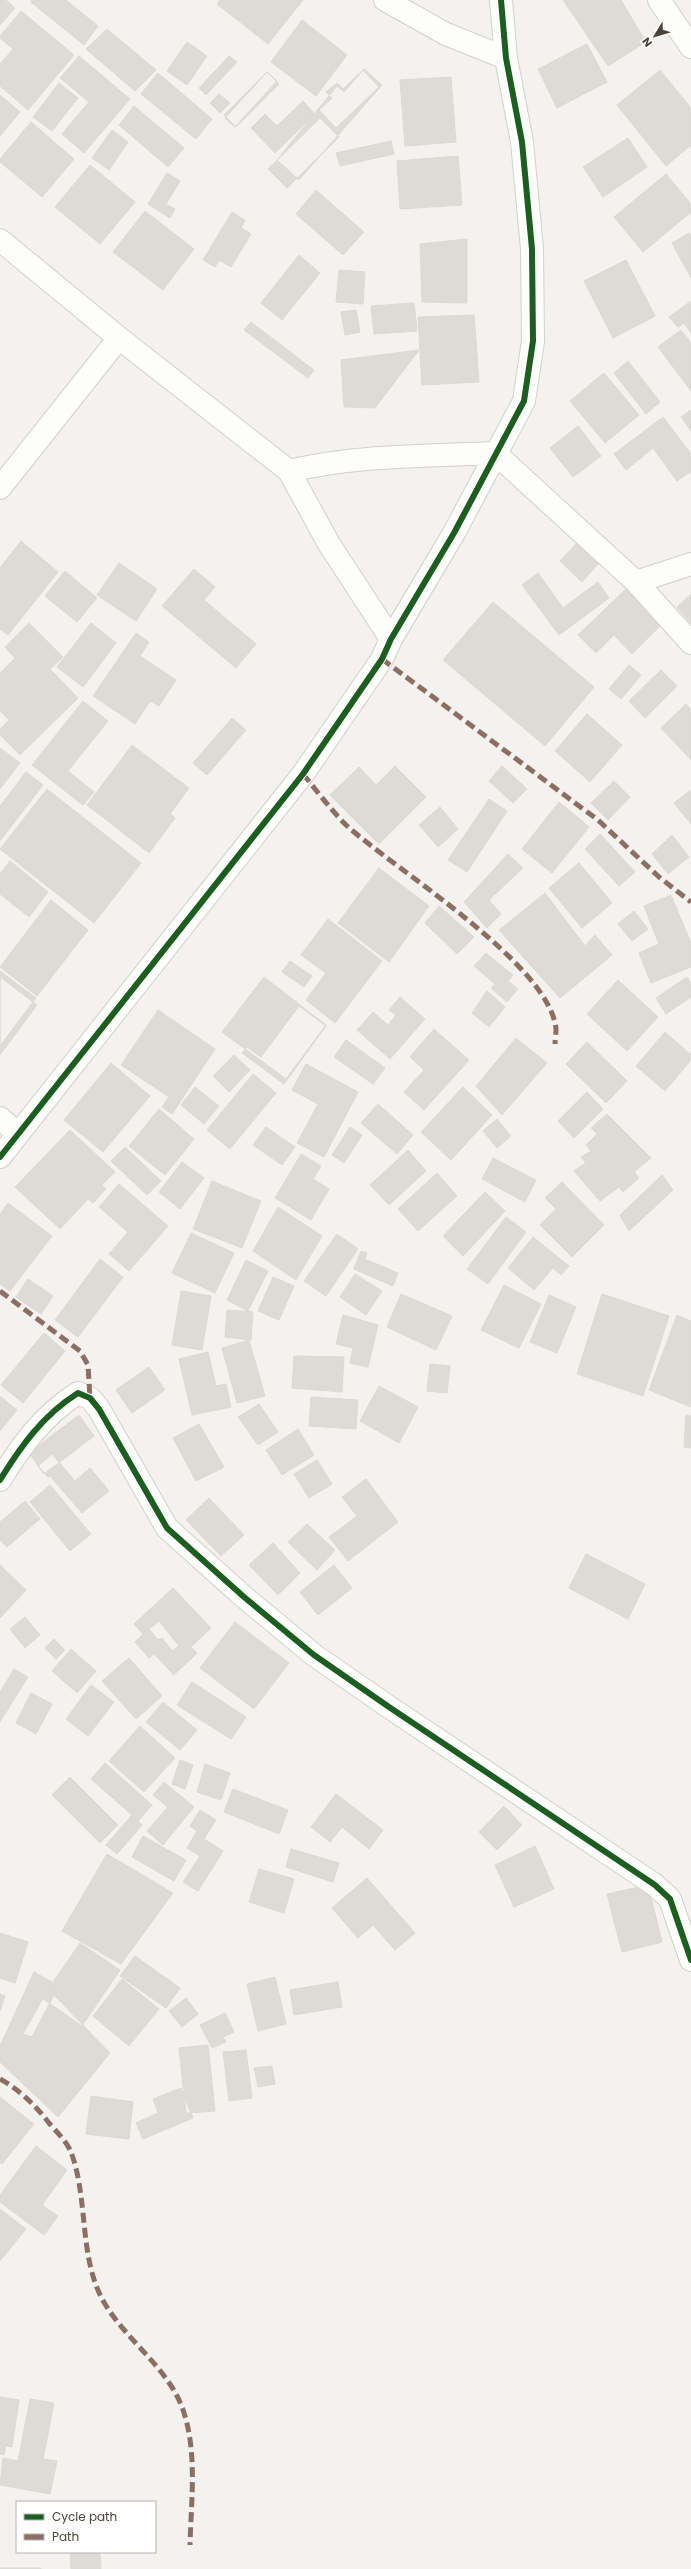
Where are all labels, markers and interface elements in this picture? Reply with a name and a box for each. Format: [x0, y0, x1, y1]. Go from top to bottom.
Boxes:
north arrow [635, 16, 675, 56]
text: N [638, 34, 656, 50]
legend [16, 2501, 156, 2553]
text: Cycle path [52, 2508, 117, 2525]
text: Path [52, 2528, 79, 2545]

